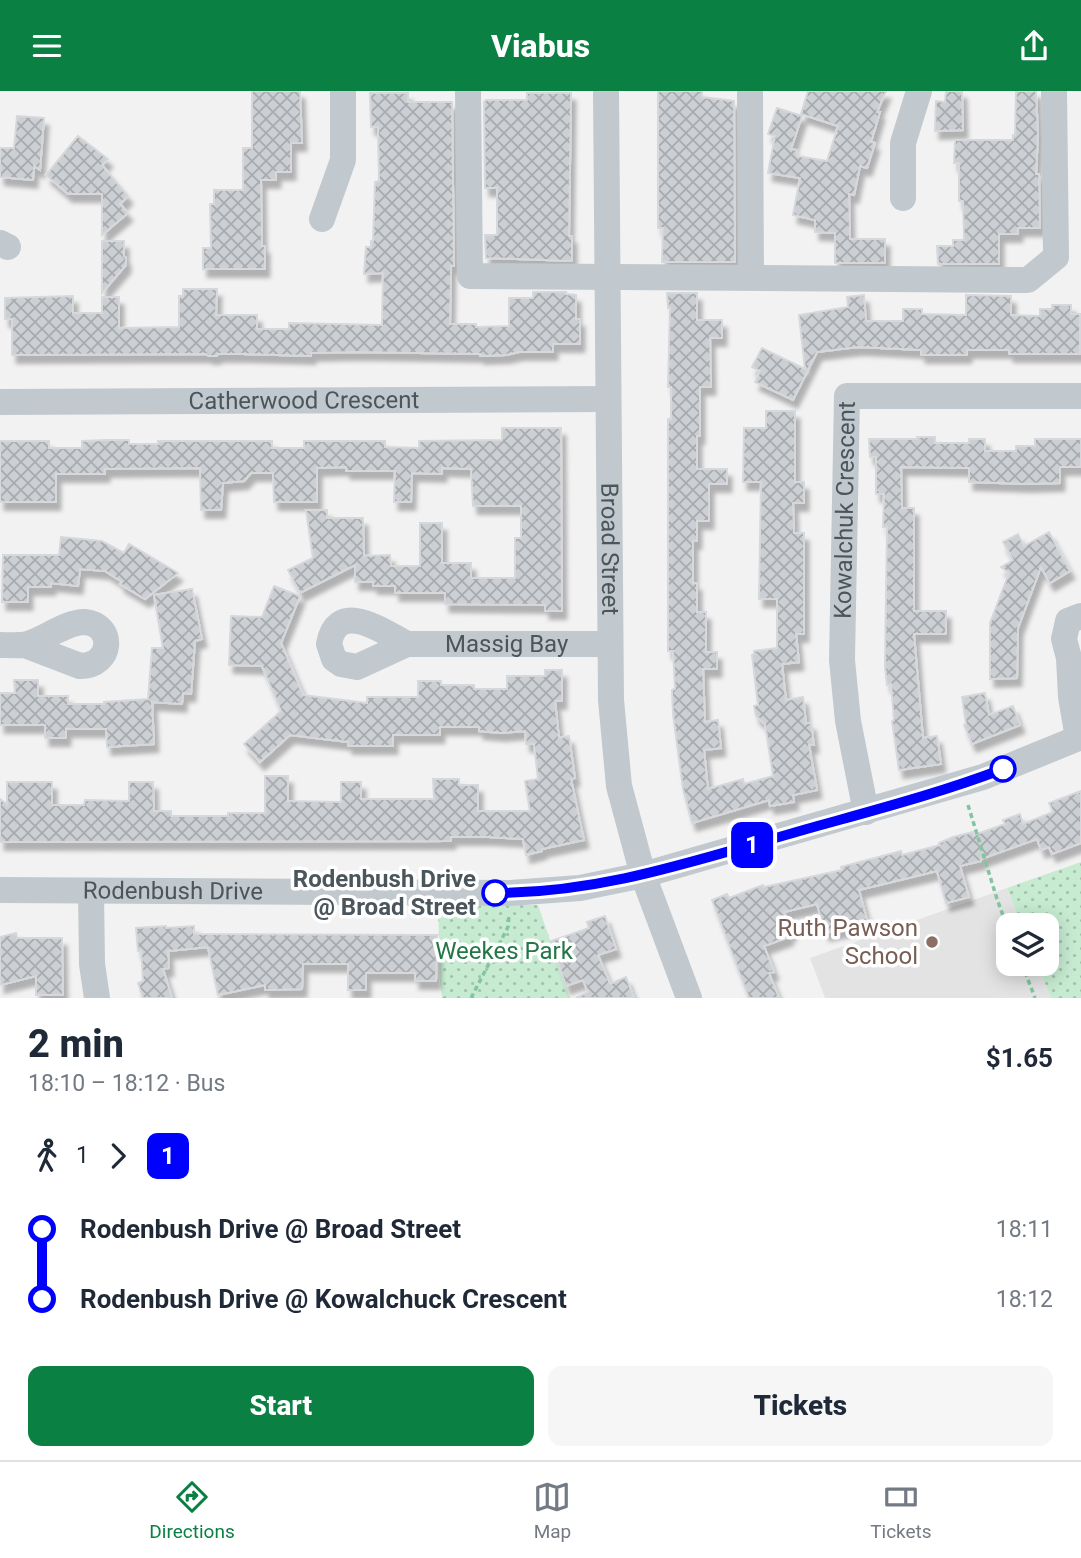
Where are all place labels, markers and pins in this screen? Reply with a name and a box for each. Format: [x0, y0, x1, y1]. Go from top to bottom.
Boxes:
unlabelled marker [990, 756, 1016, 782]
place label: Rodenbush Drive @ Broad Street [293, 865, 476, 921]
marker: Rodenbush Drive @ Broad Street [482, 880, 508, 906]
place label: Ruth Pawson School [778, 914, 918, 970]
marker: Ruth Pawson School [924, 934, 940, 950]

